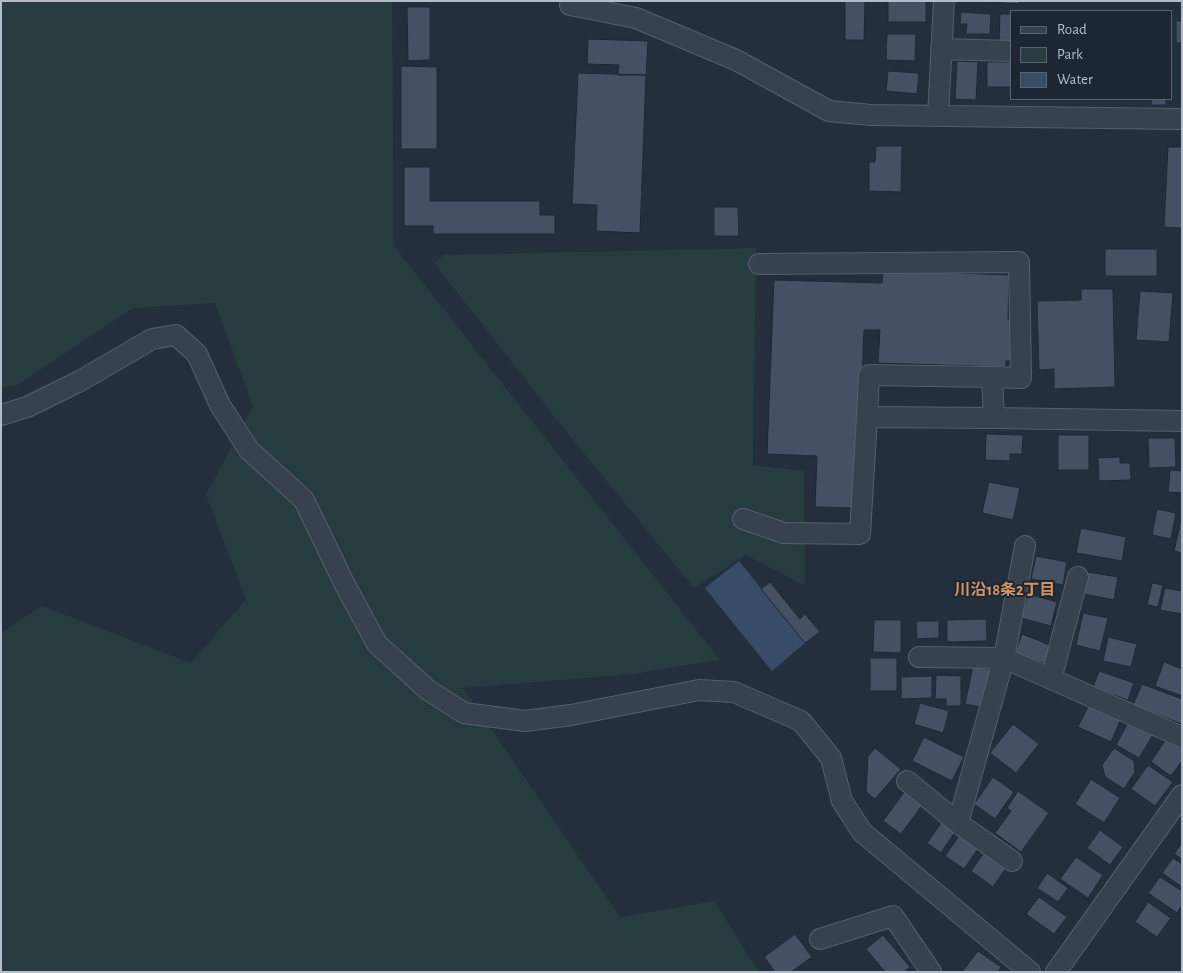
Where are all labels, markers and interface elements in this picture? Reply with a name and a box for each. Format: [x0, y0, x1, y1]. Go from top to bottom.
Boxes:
legend [1010, 10, 1173, 100]
text: Road [1057, 22, 1087, 37]
text: Park [1057, 47, 1083, 62]
text: Water [1057, 72, 1093, 87]
district label: 川沿18条2丁目 [954, 580, 1056, 600]

